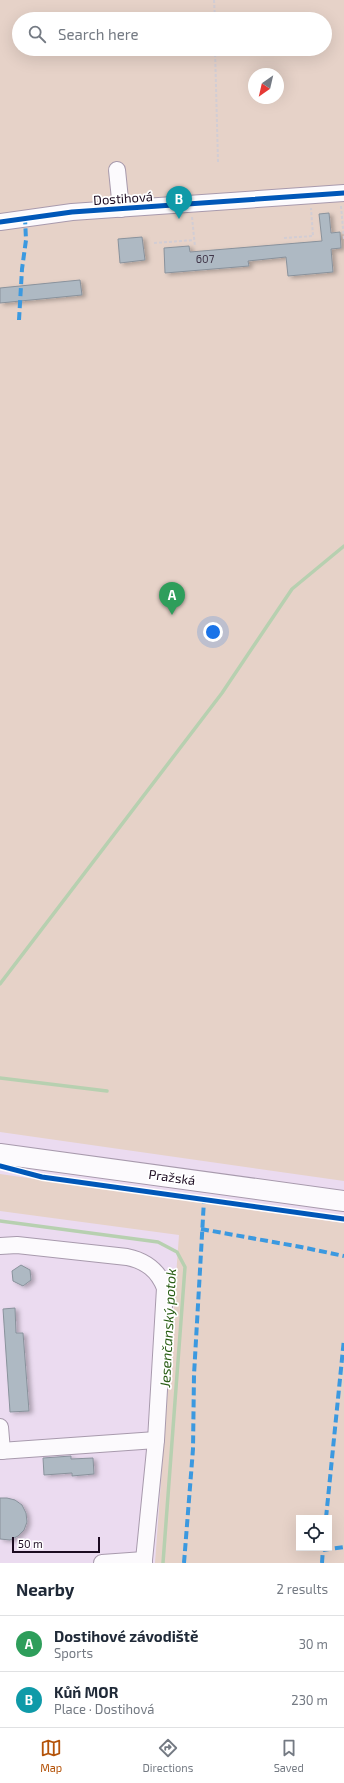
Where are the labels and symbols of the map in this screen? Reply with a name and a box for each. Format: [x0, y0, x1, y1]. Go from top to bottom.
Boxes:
north arrow [248, 68, 284, 104]
pin: B [166, 186, 192, 219]
street label: Dostihová [93, 188, 153, 208]
house number: 607 [196, 252, 215, 265]
pin: A [159, 582, 185, 615]
your location [203, 622, 223, 642]
street label: Pražská [148, 1166, 196, 1188]
water label: Jesenčanský potok [156, 1268, 179, 1389]
scale bar [12, 1535, 100, 1554]

